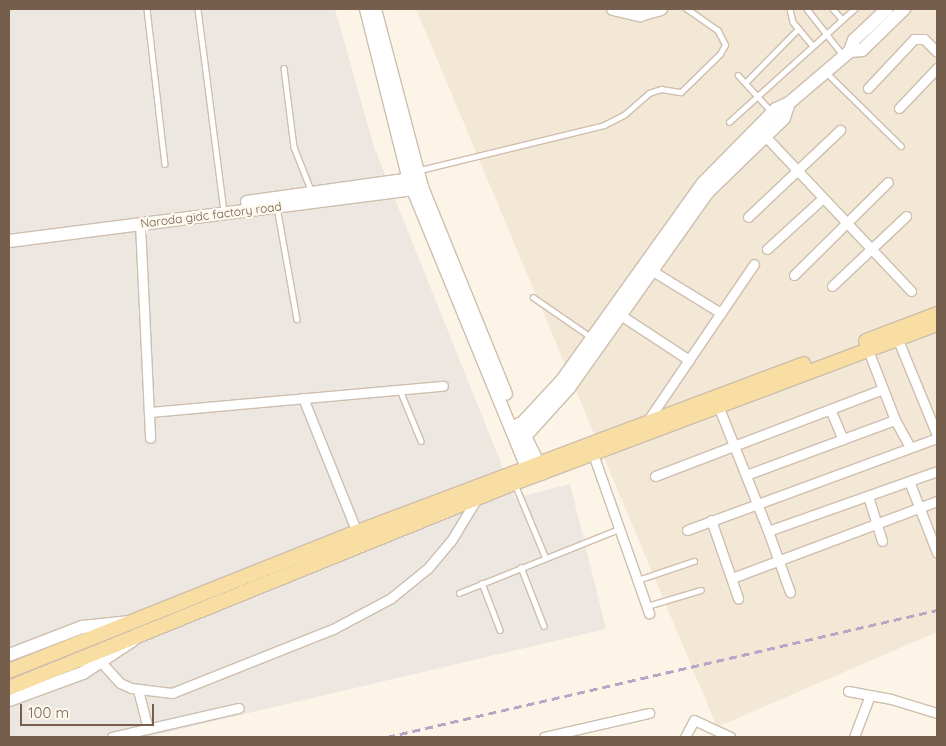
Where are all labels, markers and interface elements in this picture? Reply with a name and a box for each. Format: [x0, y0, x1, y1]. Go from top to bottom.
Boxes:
street label: Naroda gidc factory road [140, 199, 282, 231]
scale bar [22, 694, 156, 726]
text: 100 m [28, 703, 69, 722]

